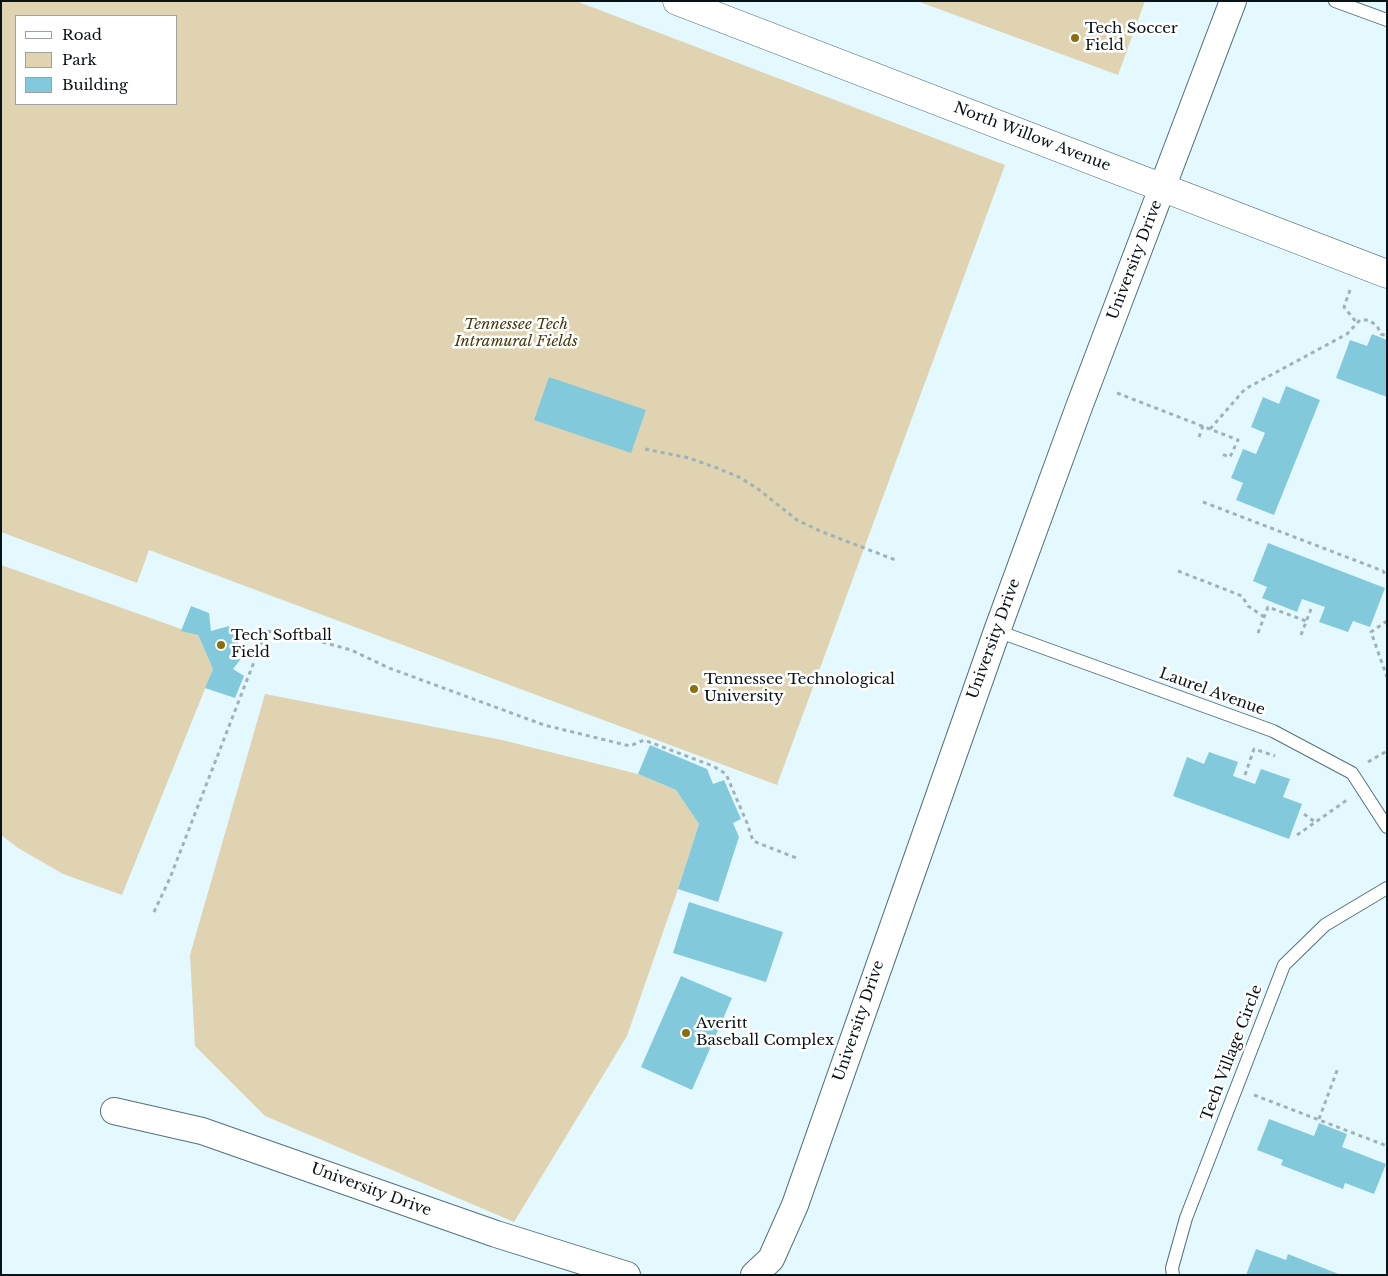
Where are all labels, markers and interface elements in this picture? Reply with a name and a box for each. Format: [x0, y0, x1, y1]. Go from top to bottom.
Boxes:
legend [15, 15, 178, 105]
place label: Tech Soccer Field [1085, 20, 1178, 55]
text: Road [62, 25, 102, 44]
marker: Tech Soccer Field [1069, 32, 1081, 44]
text: Park [62, 50, 97, 69]
text: Building [62, 75, 128, 94]
street label: North Willow Avenue [951, 99, 1113, 175]
street label: University Drive [1104, 198, 1166, 322]
park label: Tennessee Tech Intramural Fields [454, 316, 578, 351]
street label: University Drive [964, 576, 1024, 702]
place label: Tech Softball Field [231, 627, 332, 662]
marker: Tech Softball Field [215, 639, 227, 651]
street label: Laurel Avenue [1157, 665, 1267, 719]
place label: Tennessee Technological University [704, 671, 895, 706]
marker: Tennessee Technological University [688, 683, 700, 695]
street label: University Drive [830, 958, 888, 1084]
street label: Tech Village Circle [1198, 983, 1266, 1123]
place label: Averitt Baseball Complex [696, 1015, 834, 1050]
marker: Averitt Baseball Complex [680, 1027, 692, 1039]
street label: University Drive [308, 1160, 434, 1220]

